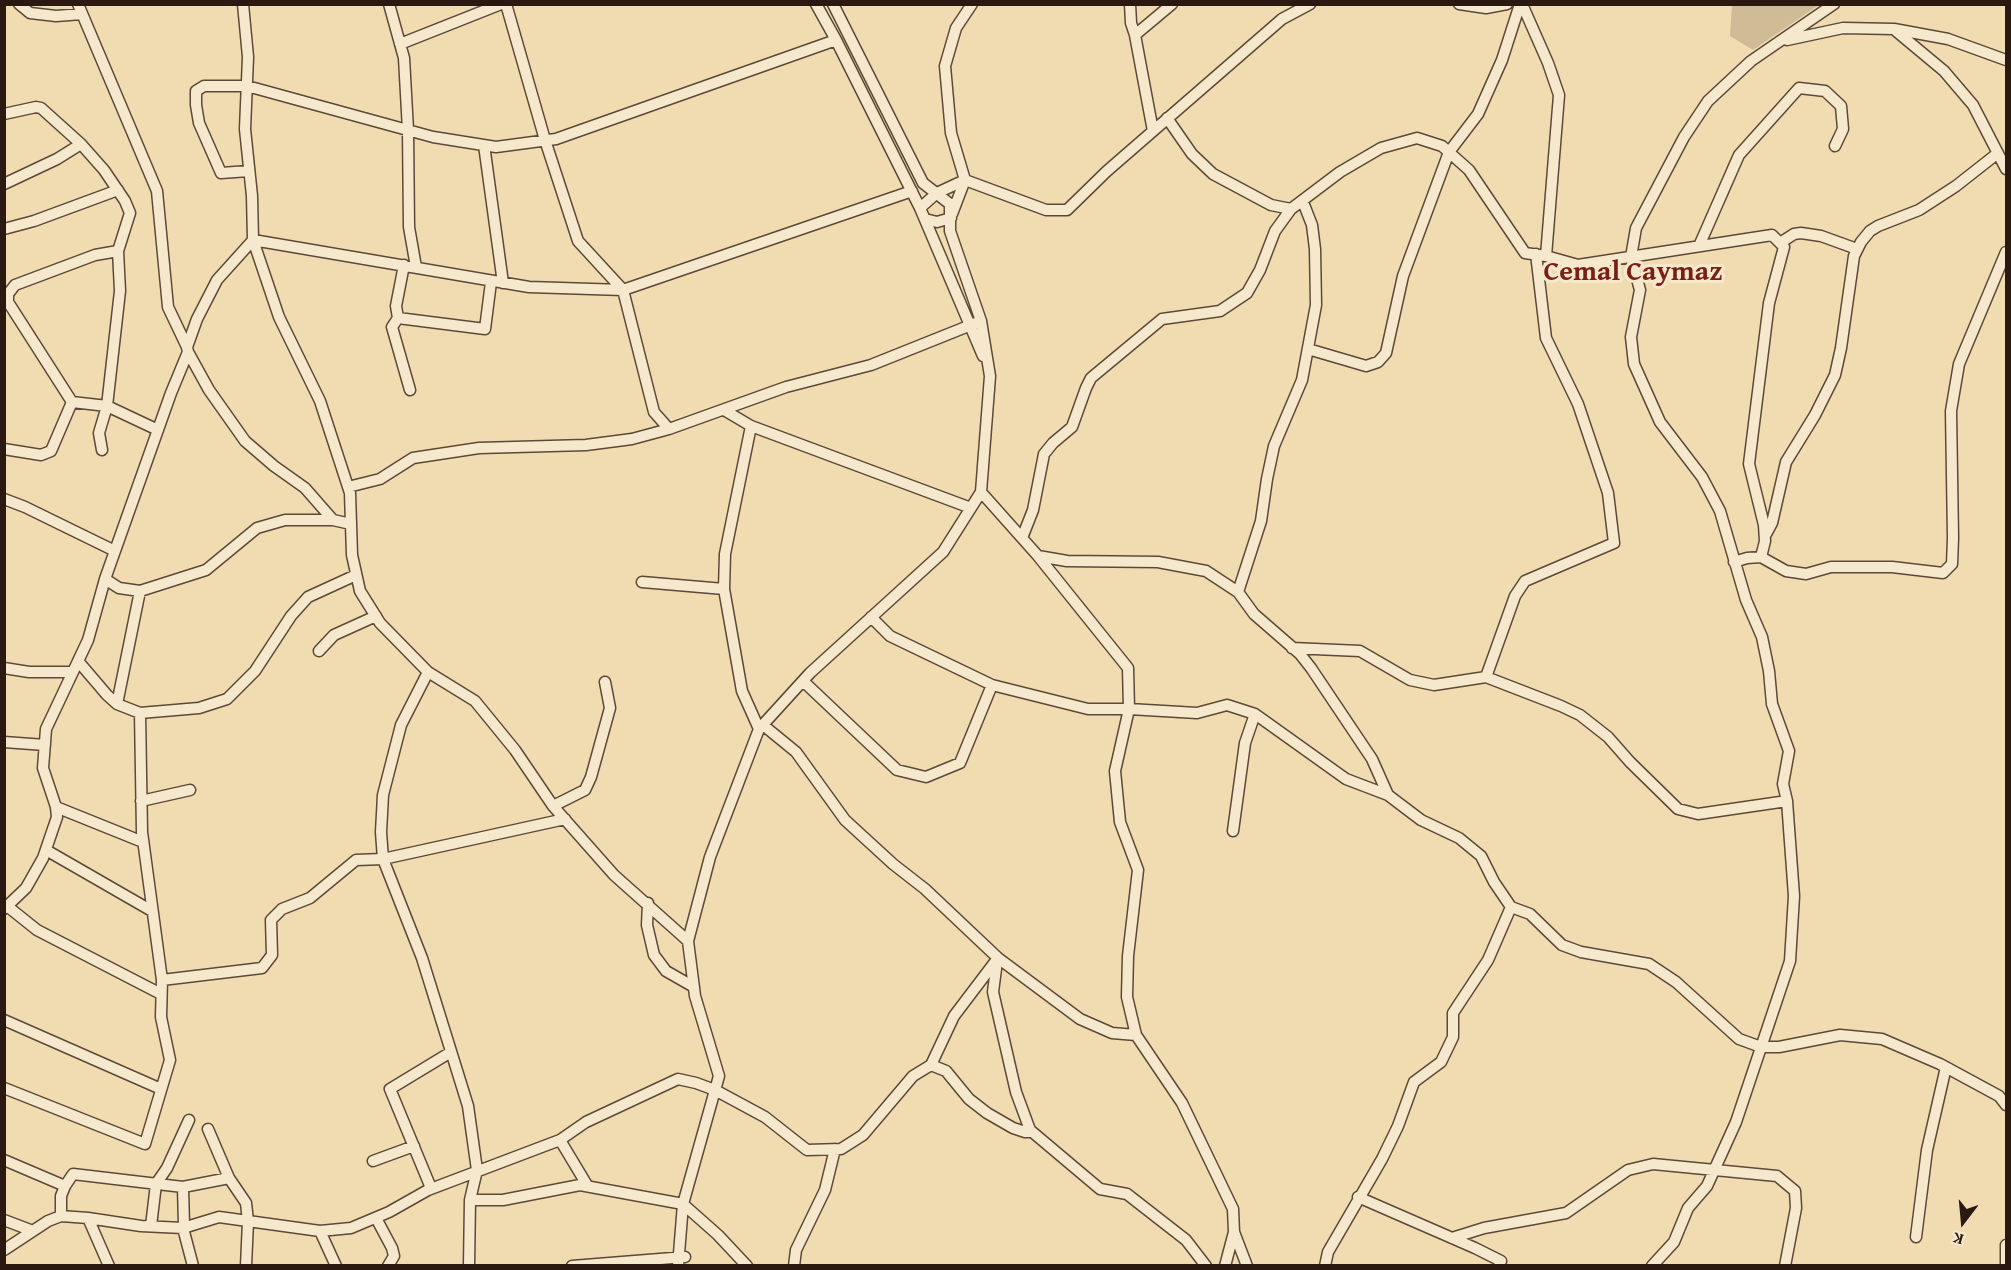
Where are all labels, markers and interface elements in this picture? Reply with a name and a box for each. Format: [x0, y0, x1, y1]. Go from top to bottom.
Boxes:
district label: Cemal Caymaz [1543, 256, 1723, 290]
north arrow [1933, 1192, 1993, 1252]
text: K [1950, 1226, 1966, 1252]

